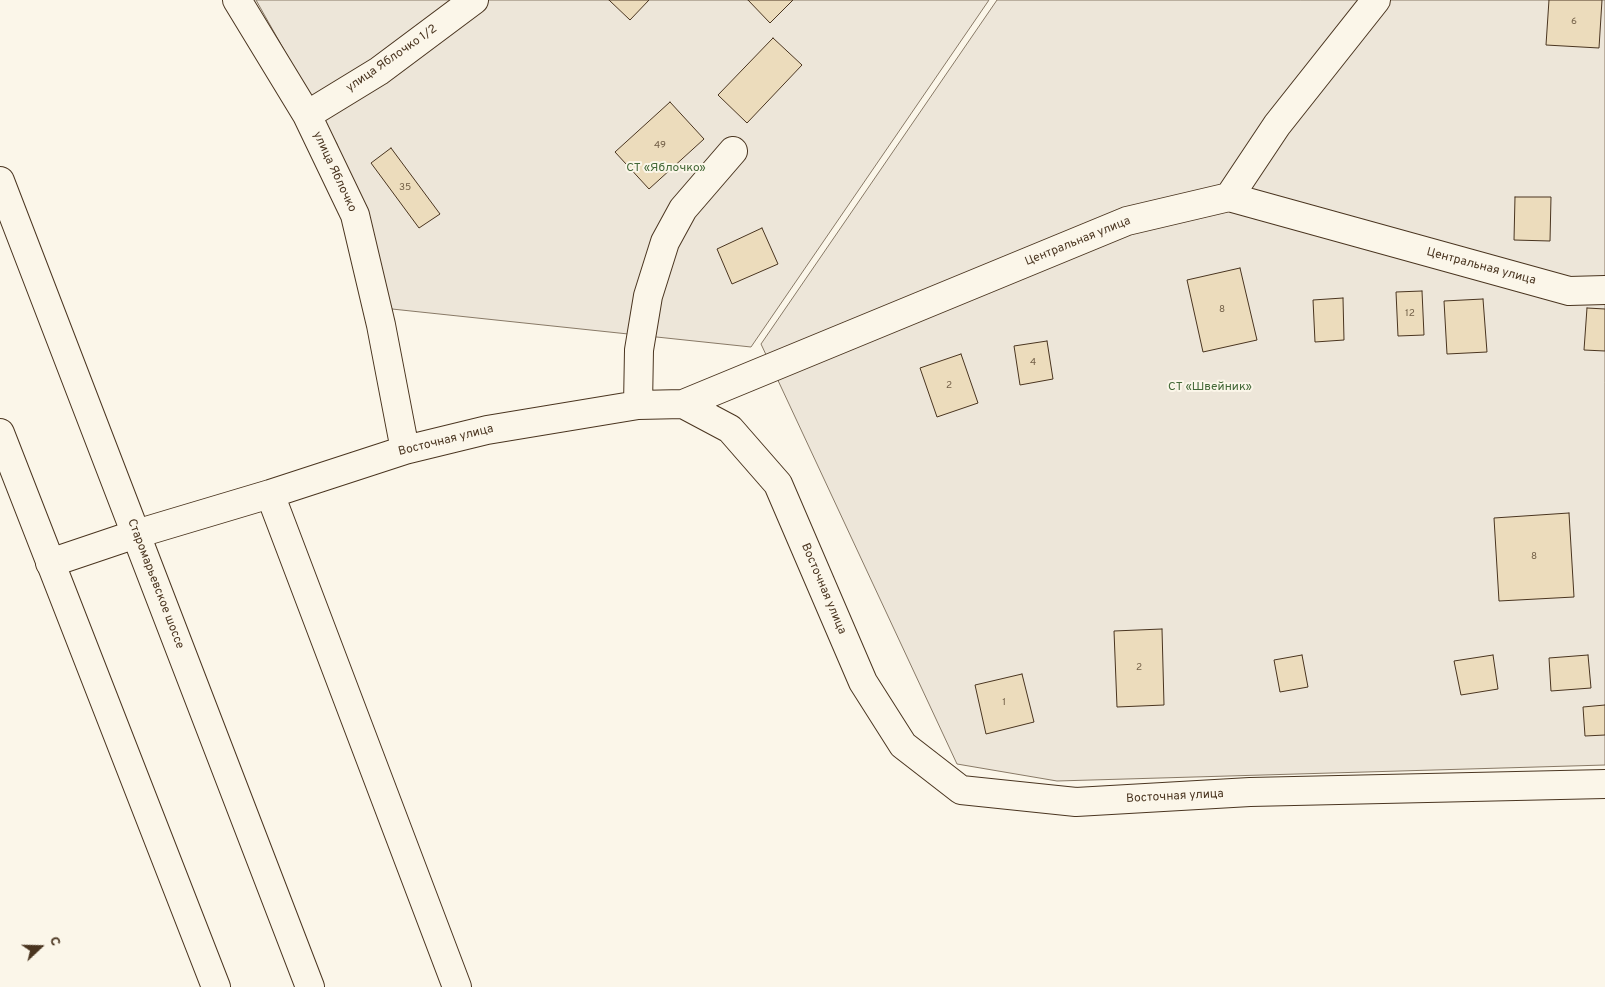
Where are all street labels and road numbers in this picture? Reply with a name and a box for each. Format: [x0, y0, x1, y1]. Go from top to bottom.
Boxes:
street label: улица Яблочко 1/2 [344, 22, 440, 96]
street label: улица Яблочко [309, 129, 359, 215]
street label: Центральная улица [1023, 214, 1133, 270]
street label: Центральная улица [1425, 245, 1537, 289]
street label: Восточная улица [397, 422, 495, 460]
street label: Старомарьевское шоссе [124, 517, 186, 651]
street label: Восточная улица [797, 541, 849, 637]
street label: Восточная улица [1126, 787, 1224, 807]

